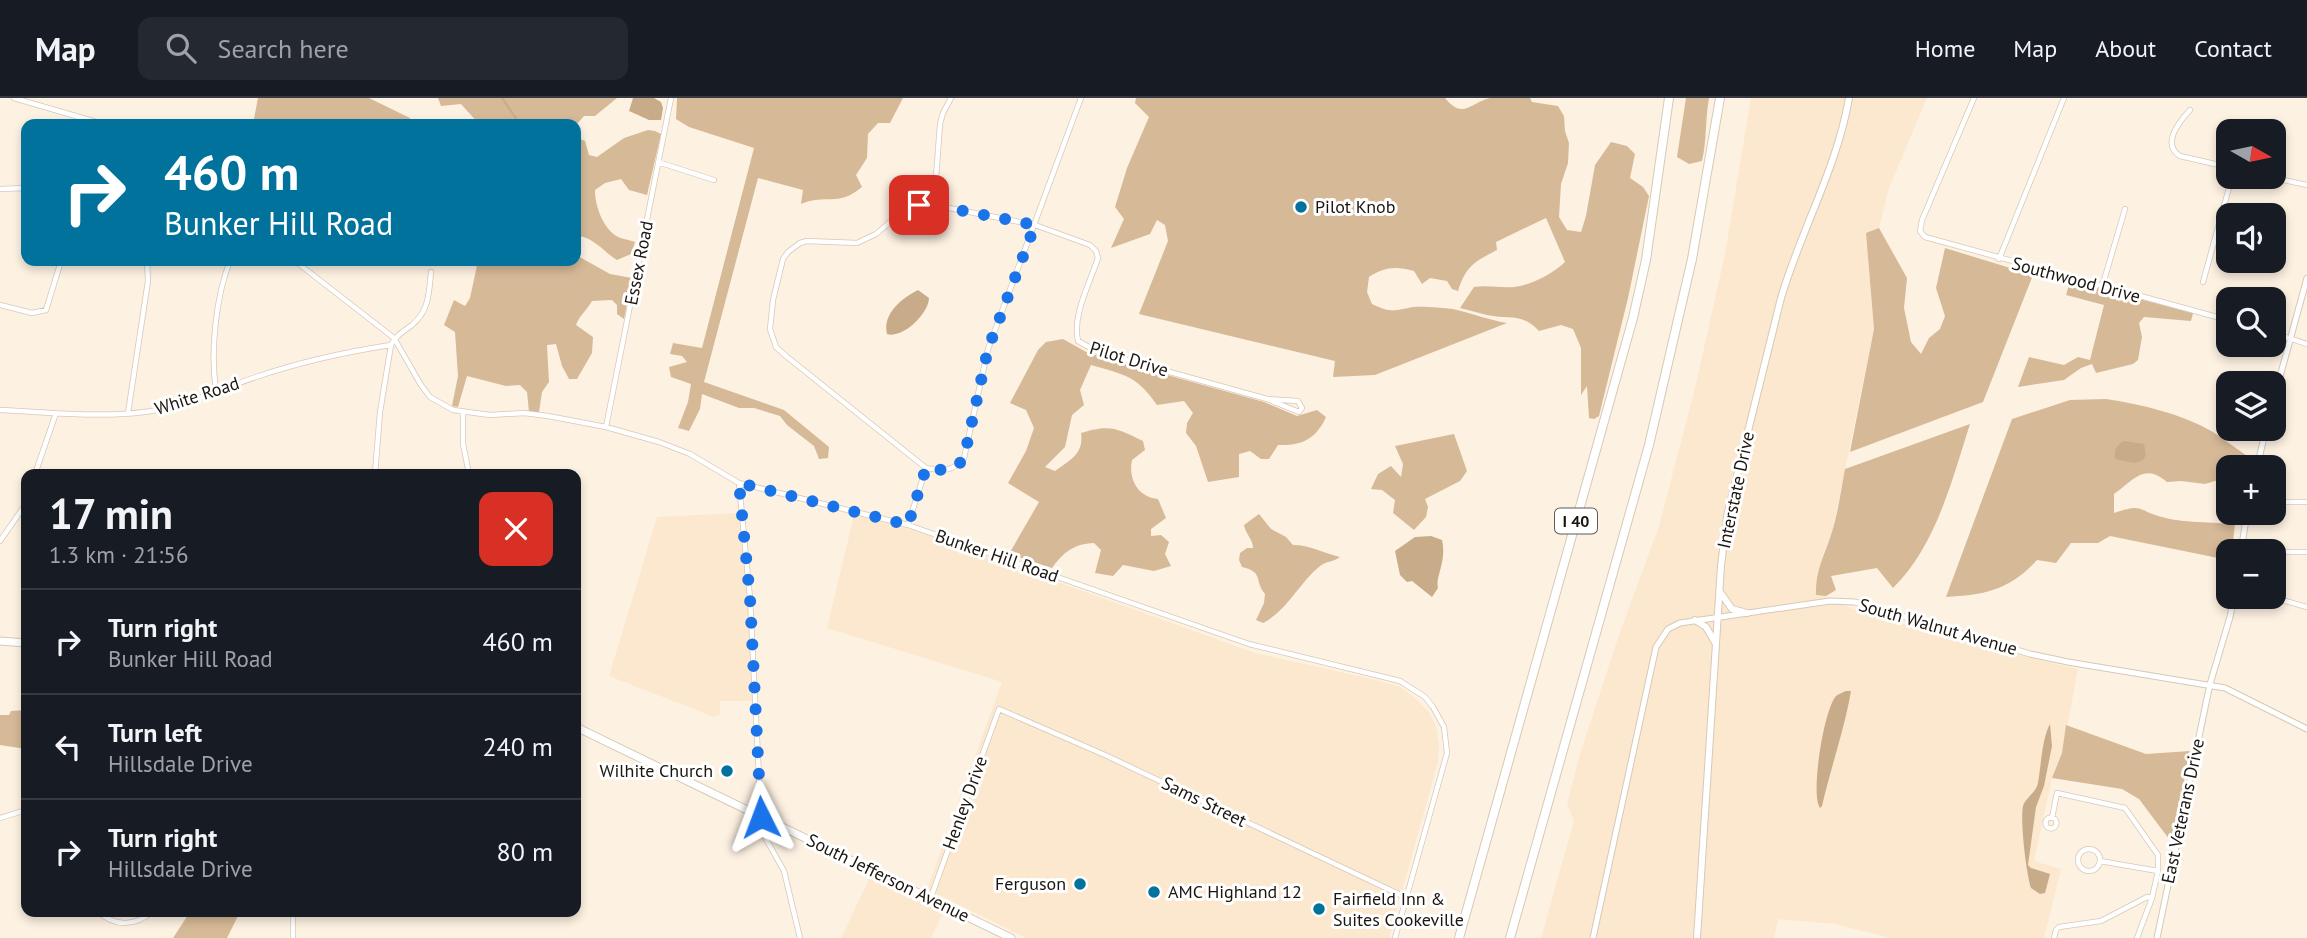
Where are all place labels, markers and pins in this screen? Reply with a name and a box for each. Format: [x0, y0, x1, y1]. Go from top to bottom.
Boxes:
pin [889, 175, 949, 235]
place label: Pilot Knob [1315, 195, 1395, 218]
marker: Pilot Knob [1293, 199, 1309, 215]
place label: Wilhite Church [600, 759, 713, 782]
marker: Wilhite Church [719, 763, 735, 779]
place label: Ferguson [995, 872, 1066, 895]
marker: Ferguson [1072, 876, 1088, 892]
place label: AMC Highland 12 [1168, 880, 1302, 903]
marker: AMC Highland 12 [1146, 884, 1162, 900]
place label: Fairfield Inn & Suites Cookeville [1333, 887, 1464, 931]
marker: Fairfield Inn & Suites Cookeville [1311, 901, 1327, 917]

